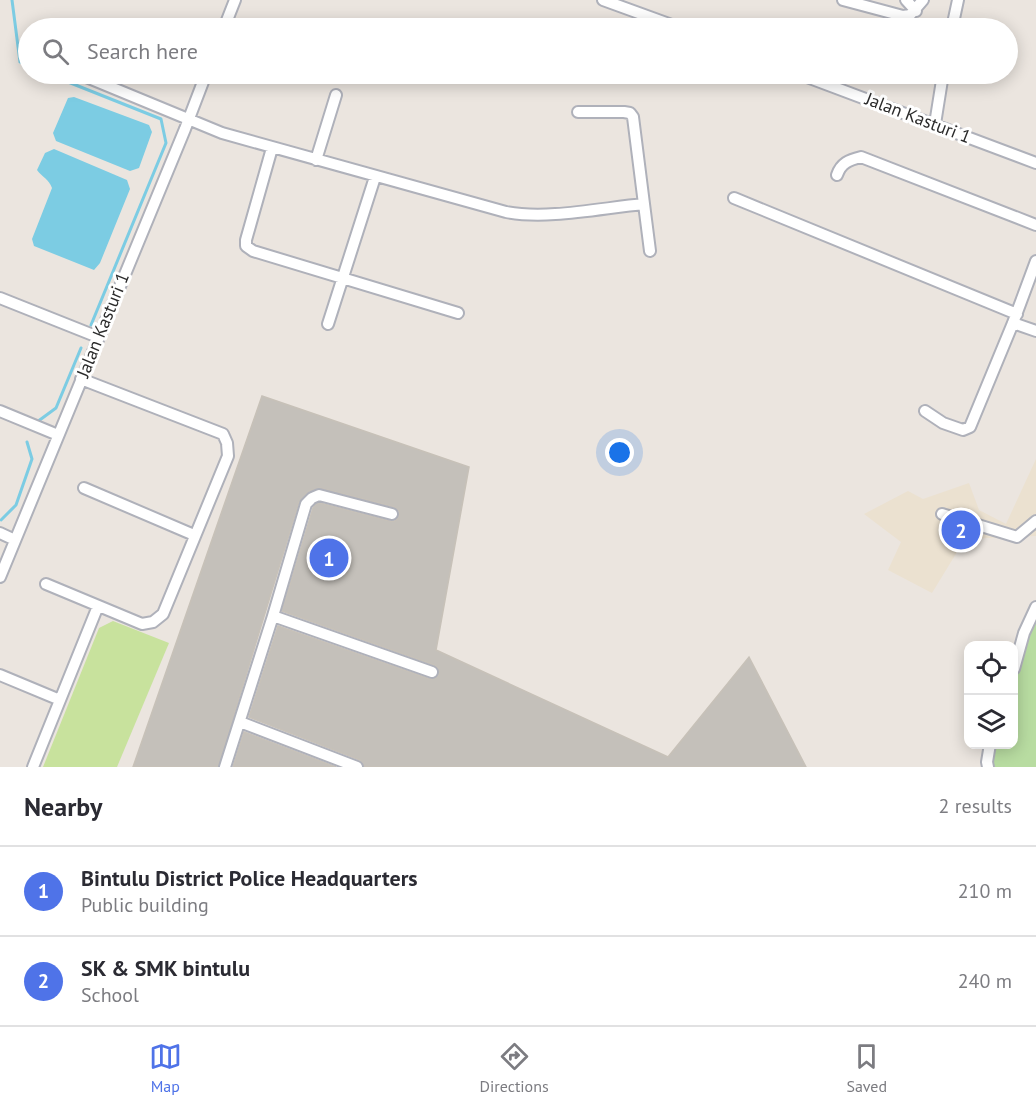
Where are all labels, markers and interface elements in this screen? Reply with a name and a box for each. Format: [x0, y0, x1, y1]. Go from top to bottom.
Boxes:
search box [18, 18, 1018, 84]
icon: search [39, 35, 72, 68]
text: Search here [87, 37, 198, 65]
street label: Jalan Kasturi 1 [861, 86, 974, 148]
street label: Jalan Kasturi 1 [71, 269, 134, 382]
your location [605, 438, 634, 467]
pin: 2 [942, 508, 980, 552]
pin: 1 [310, 536, 348, 580]
map controls [964, 641, 1018, 749]
button: locate [964, 641, 1018, 695]
button: layers [964, 695, 1018, 749]
text: Nearby [24, 790, 102, 823]
text: 2 results [939, 793, 1012, 819]
text: Bintulu District Police Headquarters [81, 864, 418, 892]
text: 1 [38, 878, 49, 904]
text: 210 m [958, 878, 1012, 904]
text: Public building [81, 892, 209, 918]
text: SK & SMK bintulu [81, 954, 250, 982]
text: 2 [38, 968, 49, 994]
text: 240 m [958, 968, 1012, 994]
text: School [81, 982, 139, 1008]
tab: Map [149, 1040, 182, 1096]
tab: Directions [480, 1040, 549, 1096]
tab: Saved [846, 1040, 887, 1096]

